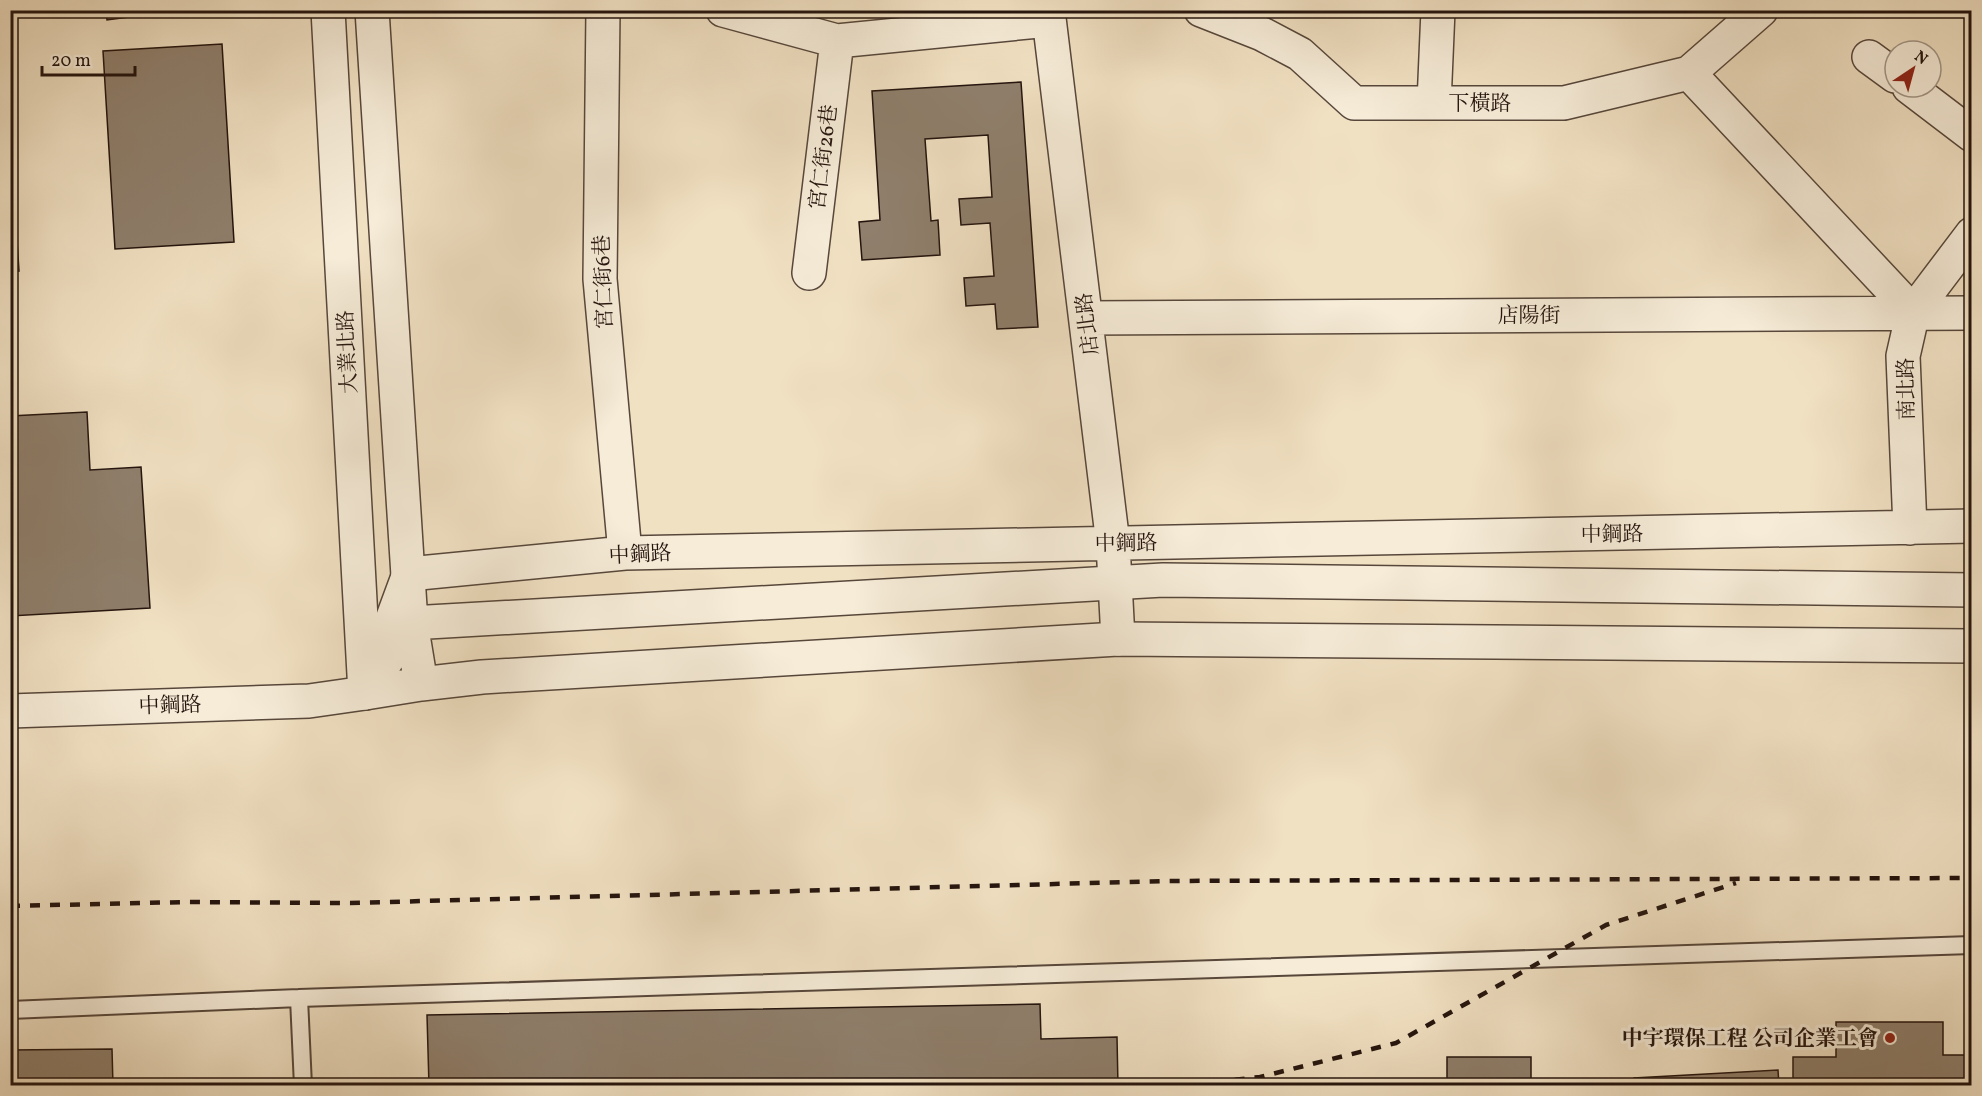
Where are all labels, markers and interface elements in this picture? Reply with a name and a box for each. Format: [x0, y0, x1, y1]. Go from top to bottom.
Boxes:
scale bar [42, 39, 135, 77]
north arrow [1883, 39, 1943, 99]
text: N [1909, 46, 1932, 71]
text: 20 m [51, 49, 91, 74]
street label: 下橫路 [1449, 90, 1512, 119]
street label: 宮仁街26巷 [804, 103, 845, 212]
street label: 宮仁街6巷 [588, 234, 621, 330]
street label: 店北路 [1070, 291, 1107, 357]
street label: 店陽街 [1498, 302, 1561, 331]
street label: 大業北路 [332, 309, 365, 395]
street label: 南北路 [1892, 357, 1923, 421]
street label: 中鋼路 [1580, 520, 1644, 551]
street label: 中鋼路 [1094, 529, 1158, 560]
street label: 中鋼路 [608, 539, 672, 572]
street label: 中鋼路 [138, 691, 202, 722]
place label: 中宇環保工程 公司企業工會 [1622, 1025, 1878, 1054]
marker: 中宇環保工程 公司企業工會 [1883, 1031, 1897, 1045]

